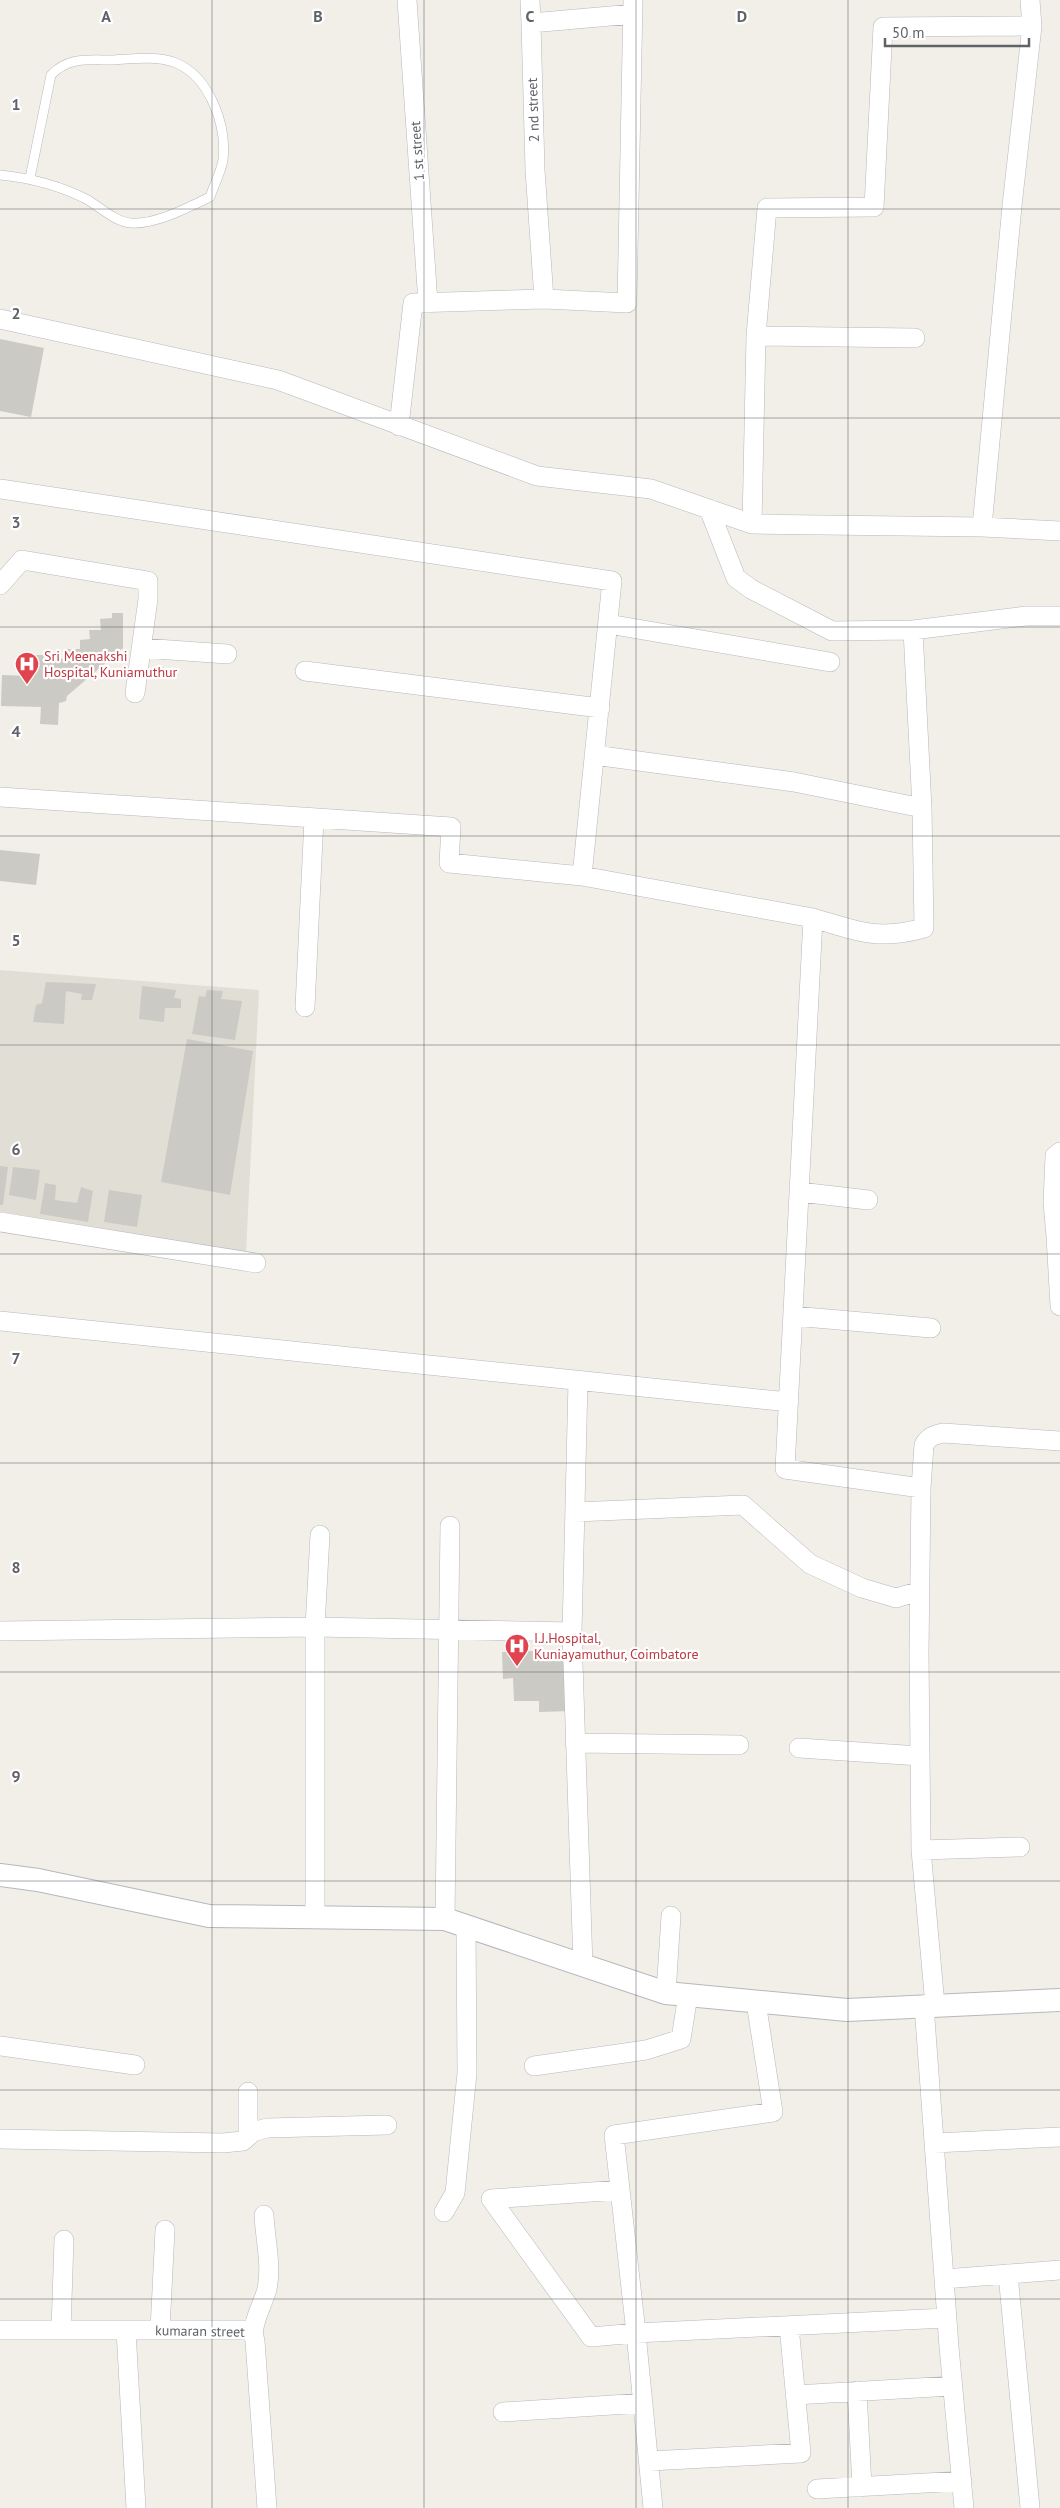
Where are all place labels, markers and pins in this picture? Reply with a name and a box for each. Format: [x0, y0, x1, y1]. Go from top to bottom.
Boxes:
place label: Sri Meenakshi Hospital, Kuniamuthur [44, 647, 178, 681]
hospital icon: Sri Meenakshi Hospital, Kuniamuthur [14, 651, 40, 685]
place label: I.J.Hospital, Kuniayamuthur, Coimbatore [534, 1629, 699, 1663]
hospital icon: I.J.Hospital, Kuniayamuthur, Coimbatore [504, 1633, 530, 1667]

